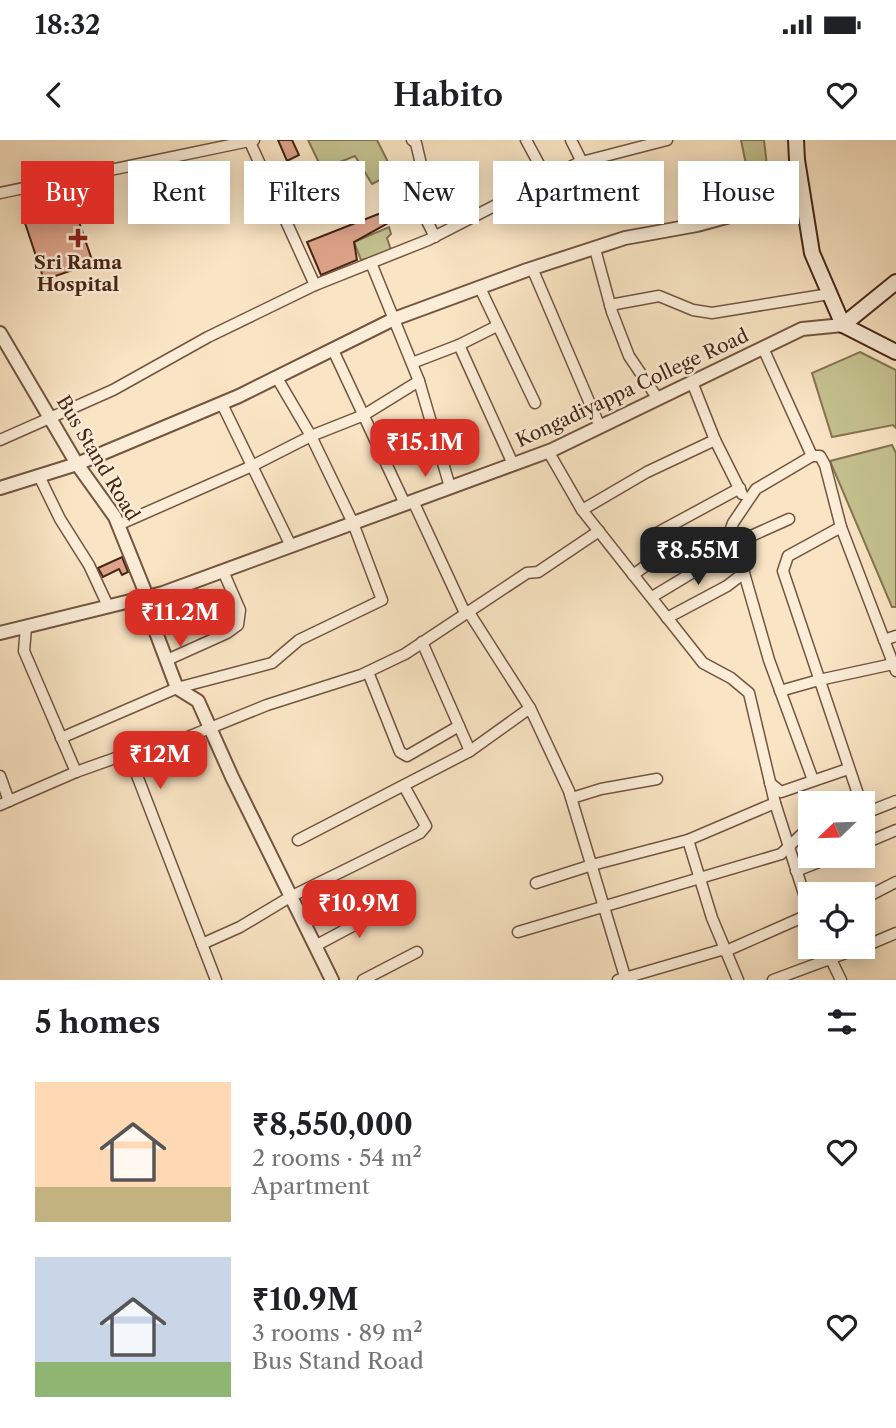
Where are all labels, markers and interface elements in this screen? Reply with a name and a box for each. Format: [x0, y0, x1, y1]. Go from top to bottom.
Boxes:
text: 18:32 [35, 9, 100, 41]
text: Habito [393, 75, 503, 114]
icon: back [35, 76, 73, 114]
icon: heart [823, 76, 861, 114]
chip: Buy [21, 161, 114, 224]
chip: Rent [128, 161, 230, 224]
chip: Filters [244, 161, 365, 224]
chip: New [379, 161, 479, 224]
chip: Apartment [493, 161, 664, 224]
chip: House [678, 161, 799, 224]
marker: Sri Rama Hospital [68, 228, 88, 248]
place label: Sri Rama Hospital [34, 251, 123, 296]
street label: Kongadiyappa College Road [512, 324, 752, 452]
street label: Bus Stand Road [52, 391, 145, 525]
pin: ₹15.1M [368, 420, 482, 479]
text: ₹15.1M [386, 428, 464, 456]
pin: ₹8.55M [641, 528, 755, 587]
text: ₹8.55M [656, 536, 740, 564]
pin: ₹11.2M [123, 589, 237, 649]
text: ₹11.2M [141, 598, 219, 626]
pin: ₹12M [119, 732, 201, 791]
text: ₹12M [129, 740, 191, 768]
north arrow [798, 791, 875, 868]
map controls [798, 791, 875, 959]
pin: ₹10.9M [302, 880, 416, 940]
button: locate [798, 882, 875, 959]
text: ₹10.9M [318, 889, 400, 917]
icon: filters [823, 1003, 861, 1041]
text: 5 homes [35, 1004, 160, 1041]
text: ₹8,550,000 [252, 1106, 413, 1143]
icon: home [91, 1110, 175, 1194]
icon: heart [823, 1133, 861, 1171]
text: 2 rooms · 54 m² [252, 1144, 422, 1172]
text: Apartment [252, 1172, 370, 1200]
text: ₹10.9M [252, 1281, 358, 1318]
icon: home [91, 1285, 175, 1369]
icon: heart [823, 1308, 861, 1346]
text: 3 rooms · 89 m² [252, 1319, 423, 1347]
text: Bus Stand Road [252, 1347, 424, 1375]

